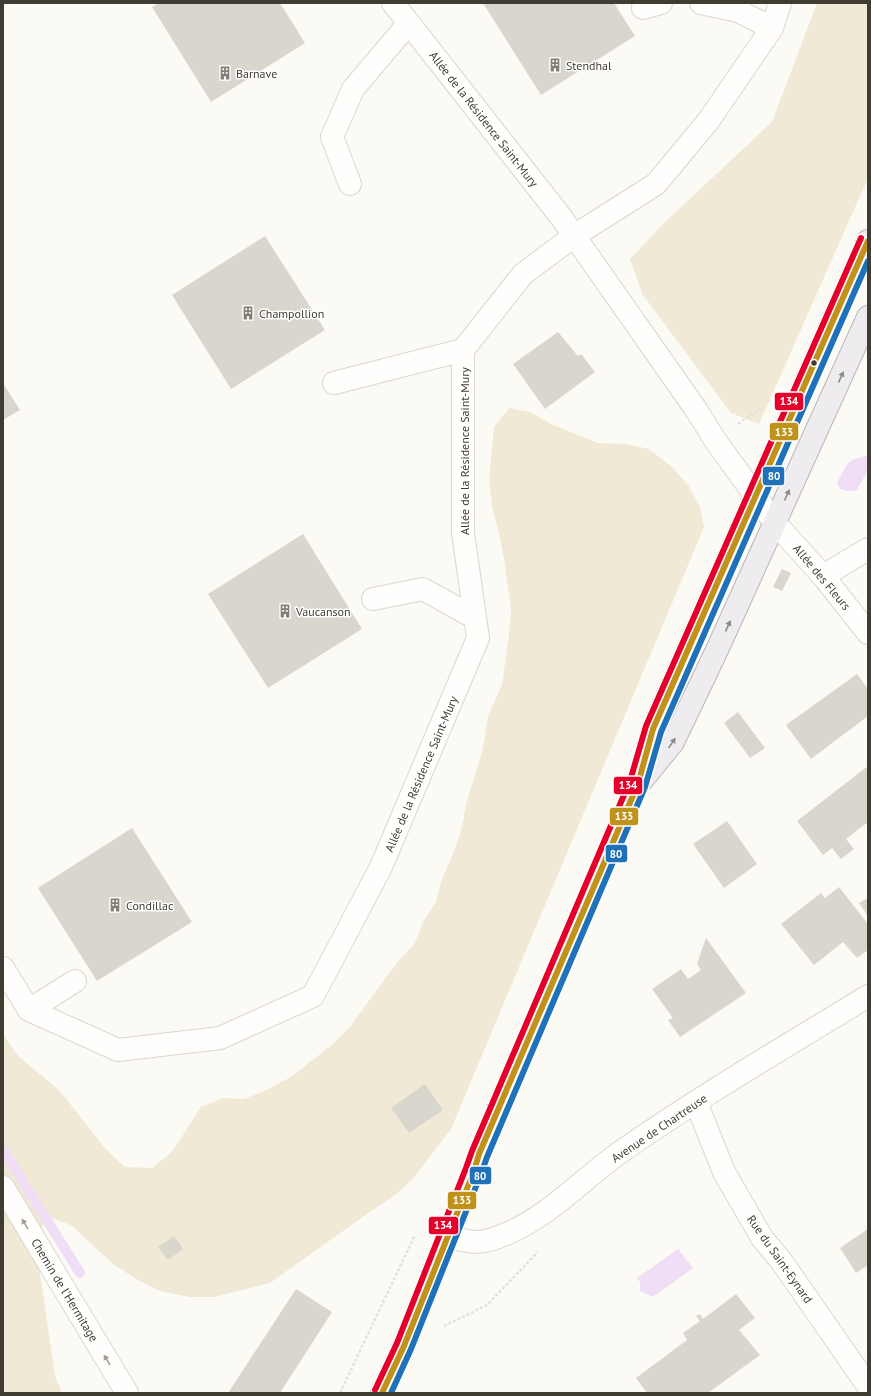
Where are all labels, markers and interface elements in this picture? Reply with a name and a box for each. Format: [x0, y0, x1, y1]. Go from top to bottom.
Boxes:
street label: Allée de la Résidence Saint-Mury [426, 48, 542, 190]
building icon: Stendhal [547, 57, 563, 73]
place label: Stendhal [566, 58, 612, 73]
building icon: Barnave [217, 65, 233, 81]
place label: Barnave [236, 66, 277, 81]
building icon: Champollion [240, 305, 256, 321]
place label: Champollion [259, 306, 324, 321]
unlabelled marker [809, 358, 819, 368]
street label: Allée de la Résidence Saint-Mury [457, 367, 472, 535]
one-way arrow [838, 371, 844, 382]
line badge: 134 [774, 392, 804, 411]
text: 134 [780, 394, 799, 408]
line badge: 133 [769, 422, 799, 441]
text: 133 [775, 425, 793, 439]
line badge: 80 [762, 466, 785, 486]
text: 80 [768, 469, 780, 483]
one-way arrow [784, 489, 791, 501]
street label: Allée des Fleurs [790, 541, 854, 613]
building icon: Vaucanson [277, 603, 293, 619]
place label: Vaucanson [295, 604, 351, 619]
one-way arrow [725, 621, 731, 632]
street label: Allée de la Résidence Saint-Mury [381, 693, 461, 854]
one-way arrow [668, 738, 676, 748]
line badge: 134 [613, 776, 643, 795]
text: 134 [619, 778, 638, 792]
line badge: 133 [609, 807, 639, 826]
text: 133 [615, 809, 633, 823]
line badge: 80 [605, 844, 628, 863]
text: 80 [610, 847, 622, 861]
building icon: Condillac [107, 897, 123, 913]
place label: Condillac [126, 898, 174, 913]
street label: Avenue de Chartreuse [608, 1090, 710, 1166]
line badge: 80 [469, 1166, 492, 1185]
text: 80 [474, 1169, 486, 1183]
line badge: 133 [447, 1191, 477, 1210]
text: 133 [453, 1193, 471, 1207]
street label: Rue du Saint-Eynard [744, 1212, 816, 1306]
line badge: 134 [428, 1216, 459, 1235]
one-way arrow [22, 1218, 29, 1230]
text: 134 [434, 1218, 453, 1232]
street label: Chemin de l'Hermitage [28, 1236, 102, 1344]
one-way arrow [103, 1354, 110, 1366]

